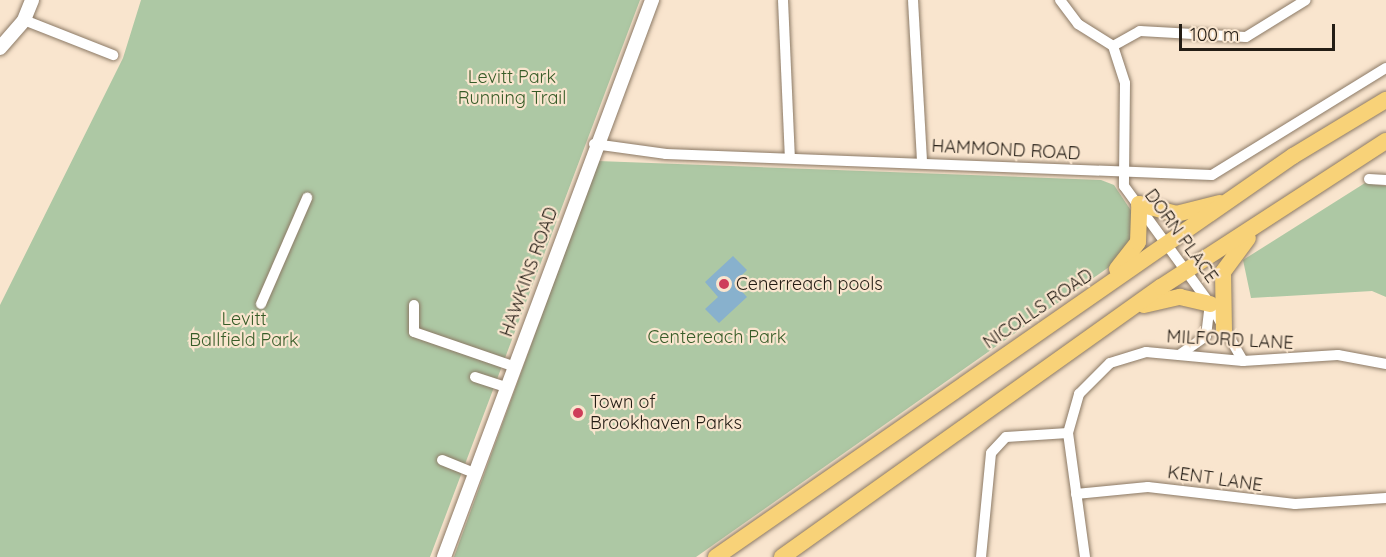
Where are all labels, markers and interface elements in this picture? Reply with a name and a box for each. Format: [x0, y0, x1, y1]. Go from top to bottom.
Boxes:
scale bar [1182, 12, 1338, 50]
text: 100 m [1190, 23, 1239, 46]
park label: Levitt Park Running Trail [458, 67, 566, 110]
street label: HAMMOND ROAD [931, 135, 1081, 165]
street label: DORN PLACE [1140, 185, 1222, 287]
street label: HAWKINS ROAD [496, 204, 562, 340]
street label: NICOLLS ROAD [979, 264, 1097, 354]
place label: Cenerreach pools [736, 273, 883, 295]
marker: Cenerreach pools [717, 277, 731, 291]
park label: Levitt Ballfield Park [189, 309, 299, 352]
park label: Centereach Park [648, 326, 786, 348]
street label: MILFORD LANE [1166, 326, 1294, 354]
place label: Town of Brookhaven Parks [590, 392, 742, 434]
marker: Town of Brookhaven Parks [571, 406, 585, 420]
street label: KENT LANE [1166, 462, 1264, 496]

